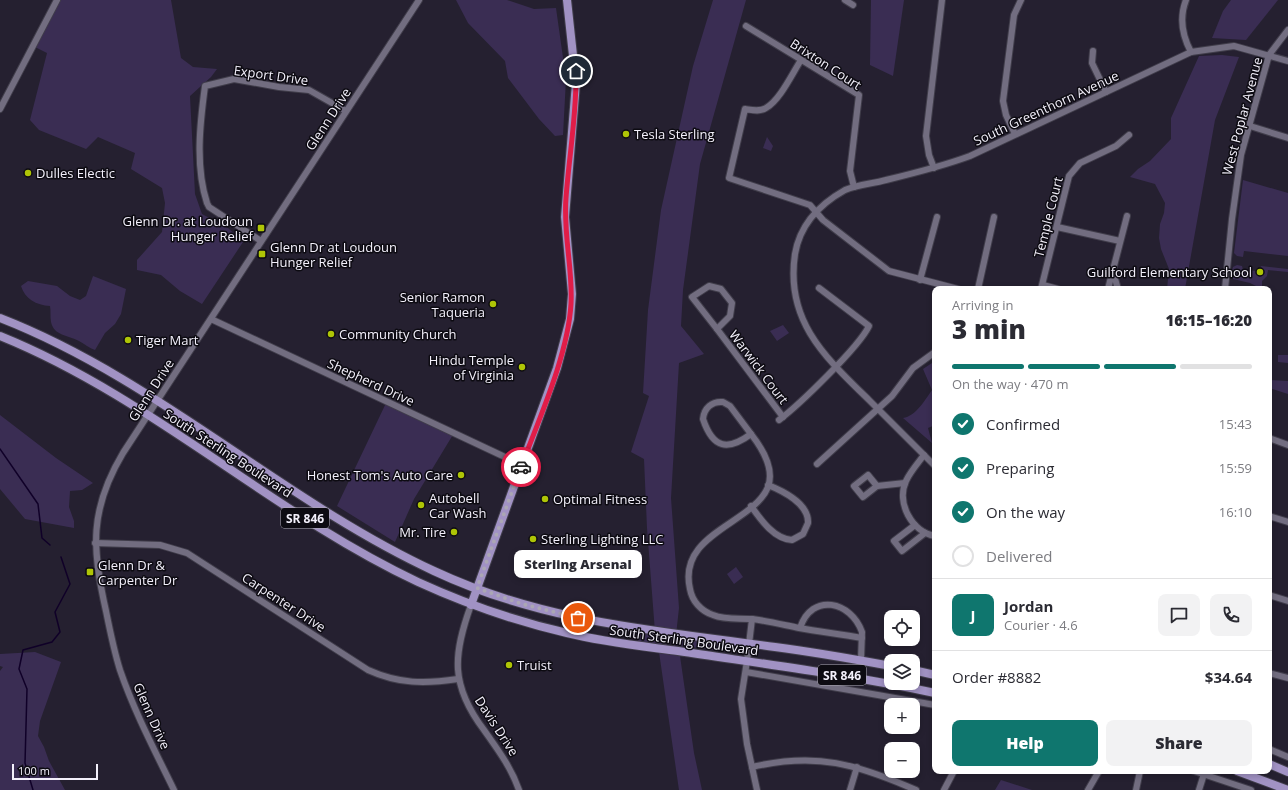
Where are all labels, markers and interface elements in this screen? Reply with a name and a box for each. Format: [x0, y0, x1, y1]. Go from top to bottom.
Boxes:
street label: Brixton Court [787, 34, 865, 94]
pin [559, 54, 593, 88]
street label: West Poplar Avenue [1218, 55, 1266, 177]
icon: home [565, 60, 587, 82]
street label: Export Drive [233, 61, 309, 89]
street label: South Greenthorn Avenue [970, 66, 1122, 150]
street label: Glenn Drive [301, 84, 355, 154]
place label: Tesla Sterling [634, 125, 715, 143]
marker: Tesla Sterling [621, 129, 631, 139]
place label: Dulles Electic [36, 164, 115, 182]
marker: Dulles Electic [23, 168, 33, 178]
street label: Temple Court [1029, 175, 1067, 259]
place label: Glenn Dr. at Loudoun Hunger Relief [123, 212, 254, 245]
marker: Glenn Dr. at Loudoun Hunger Relief [256, 223, 266, 233]
place label: Glenn Dr at Loudoun Hunger Relief [270, 238, 397, 271]
marker: Glenn Dr at Loudoun Hunger Relief [257, 249, 267, 259]
place label: Guilford Elementary School [1087, 263, 1252, 281]
marker: Guilford Elementary School [1255, 267, 1265, 277]
place label: Senior Ramon Taqueria [400, 288, 485, 321]
text: Arriving in [952, 296, 1014, 314]
marker: Senior Ramon Taqueria [488, 299, 498, 309]
text: 16:15–16:20 [1166, 310, 1252, 330]
text: 3 min [952, 311, 1026, 347]
place label: Community Church [339, 325, 456, 343]
street label: Warwick Court [725, 326, 793, 408]
marker: Community Church [326, 329, 336, 339]
place label: Tiger Mart [136, 331, 199, 349]
marker: Tiger Mart [123, 335, 133, 345]
place label: Hindu Temple of Virginia [429, 351, 514, 384]
street label: Shepherd Drive [325, 354, 417, 410]
street label: Glenn Drive [124, 355, 178, 425]
marker: Hindu Temple of Virginia [517, 362, 527, 372]
text: On the way · 470 m [952, 375, 1068, 393]
street label: South Sterling Boulevard [160, 405, 296, 501]
icon: check [952, 413, 974, 435]
text: Confirmed [986, 414, 1060, 434]
text: 15:43 [1219, 415, 1252, 433]
courier [501, 447, 541, 487]
icon: car [510, 456, 532, 478]
icon: check [952, 457, 974, 479]
text: Preparing [986, 458, 1054, 478]
text: 15:59 [1219, 459, 1252, 477]
place label: Honest Tom's Auto Care [307, 466, 453, 484]
marker: Honest Tom's Auto Care [456, 470, 466, 480]
place label: Autobell Car Wash [429, 489, 487, 522]
place label: Optimal Fitness [553, 490, 647, 508]
marker: Optimal Fitness [540, 494, 550, 504]
marker: Autobell Car Wash [416, 500, 426, 510]
icon: check [952, 501, 974, 523]
text: On the way [986, 502, 1065, 522]
text: 16:10 [1219, 503, 1252, 521]
road number: SR 846 [281, 508, 329, 528]
place label: Mr. Tire [399, 523, 446, 541]
marker: Mr. Tire [449, 527, 459, 537]
place label: Sterling Lighting LLC [541, 530, 664, 548]
marker: Sterling Lighting LLC [528, 534, 538, 544]
text: Delivered [986, 546, 1053, 566]
callout: Sterling Arsenal [514, 550, 642, 578]
text: Sterling Arsenal [524, 555, 632, 573]
place label: Glenn Dr & Carpenter Dr [98, 556, 178, 589]
marker: Glenn Dr & Carpenter Dr [85, 567, 95, 577]
street label: Carpenter Drive [239, 568, 329, 636]
button: chat [1158, 594, 1200, 636]
button: phone [1210, 594, 1252, 636]
text: Jordan [1004, 596, 1053, 616]
pin [561, 601, 595, 635]
text: J [971, 605, 975, 625]
icon: bag [567, 607, 589, 629]
map controls [884, 610, 920, 778]
button: locate [884, 610, 920, 646]
text: Courier · 4.6 [1004, 616, 1078, 634]
street label: South Sterling Boulevard [608, 621, 760, 659]
button: layers [884, 654, 920, 690]
place label: Truist [517, 656, 552, 674]
marker: Truist [504, 660, 514, 670]
road number: SR 846 [818, 665, 866, 685]
text: Order #8882 [952, 667, 1041, 687]
text: $34.64 [1205, 667, 1252, 687]
street label: Glenn Drive [129, 680, 175, 752]
street label: Davis Drive [471, 693, 523, 759]
button: + [884, 698, 920, 734]
button: Help [952, 720, 1098, 766]
button: Share [1106, 720, 1252, 766]
button: − [884, 742, 920, 778]
scale bar [12, 762, 98, 781]
text: 100 m [18, 763, 50, 778]

